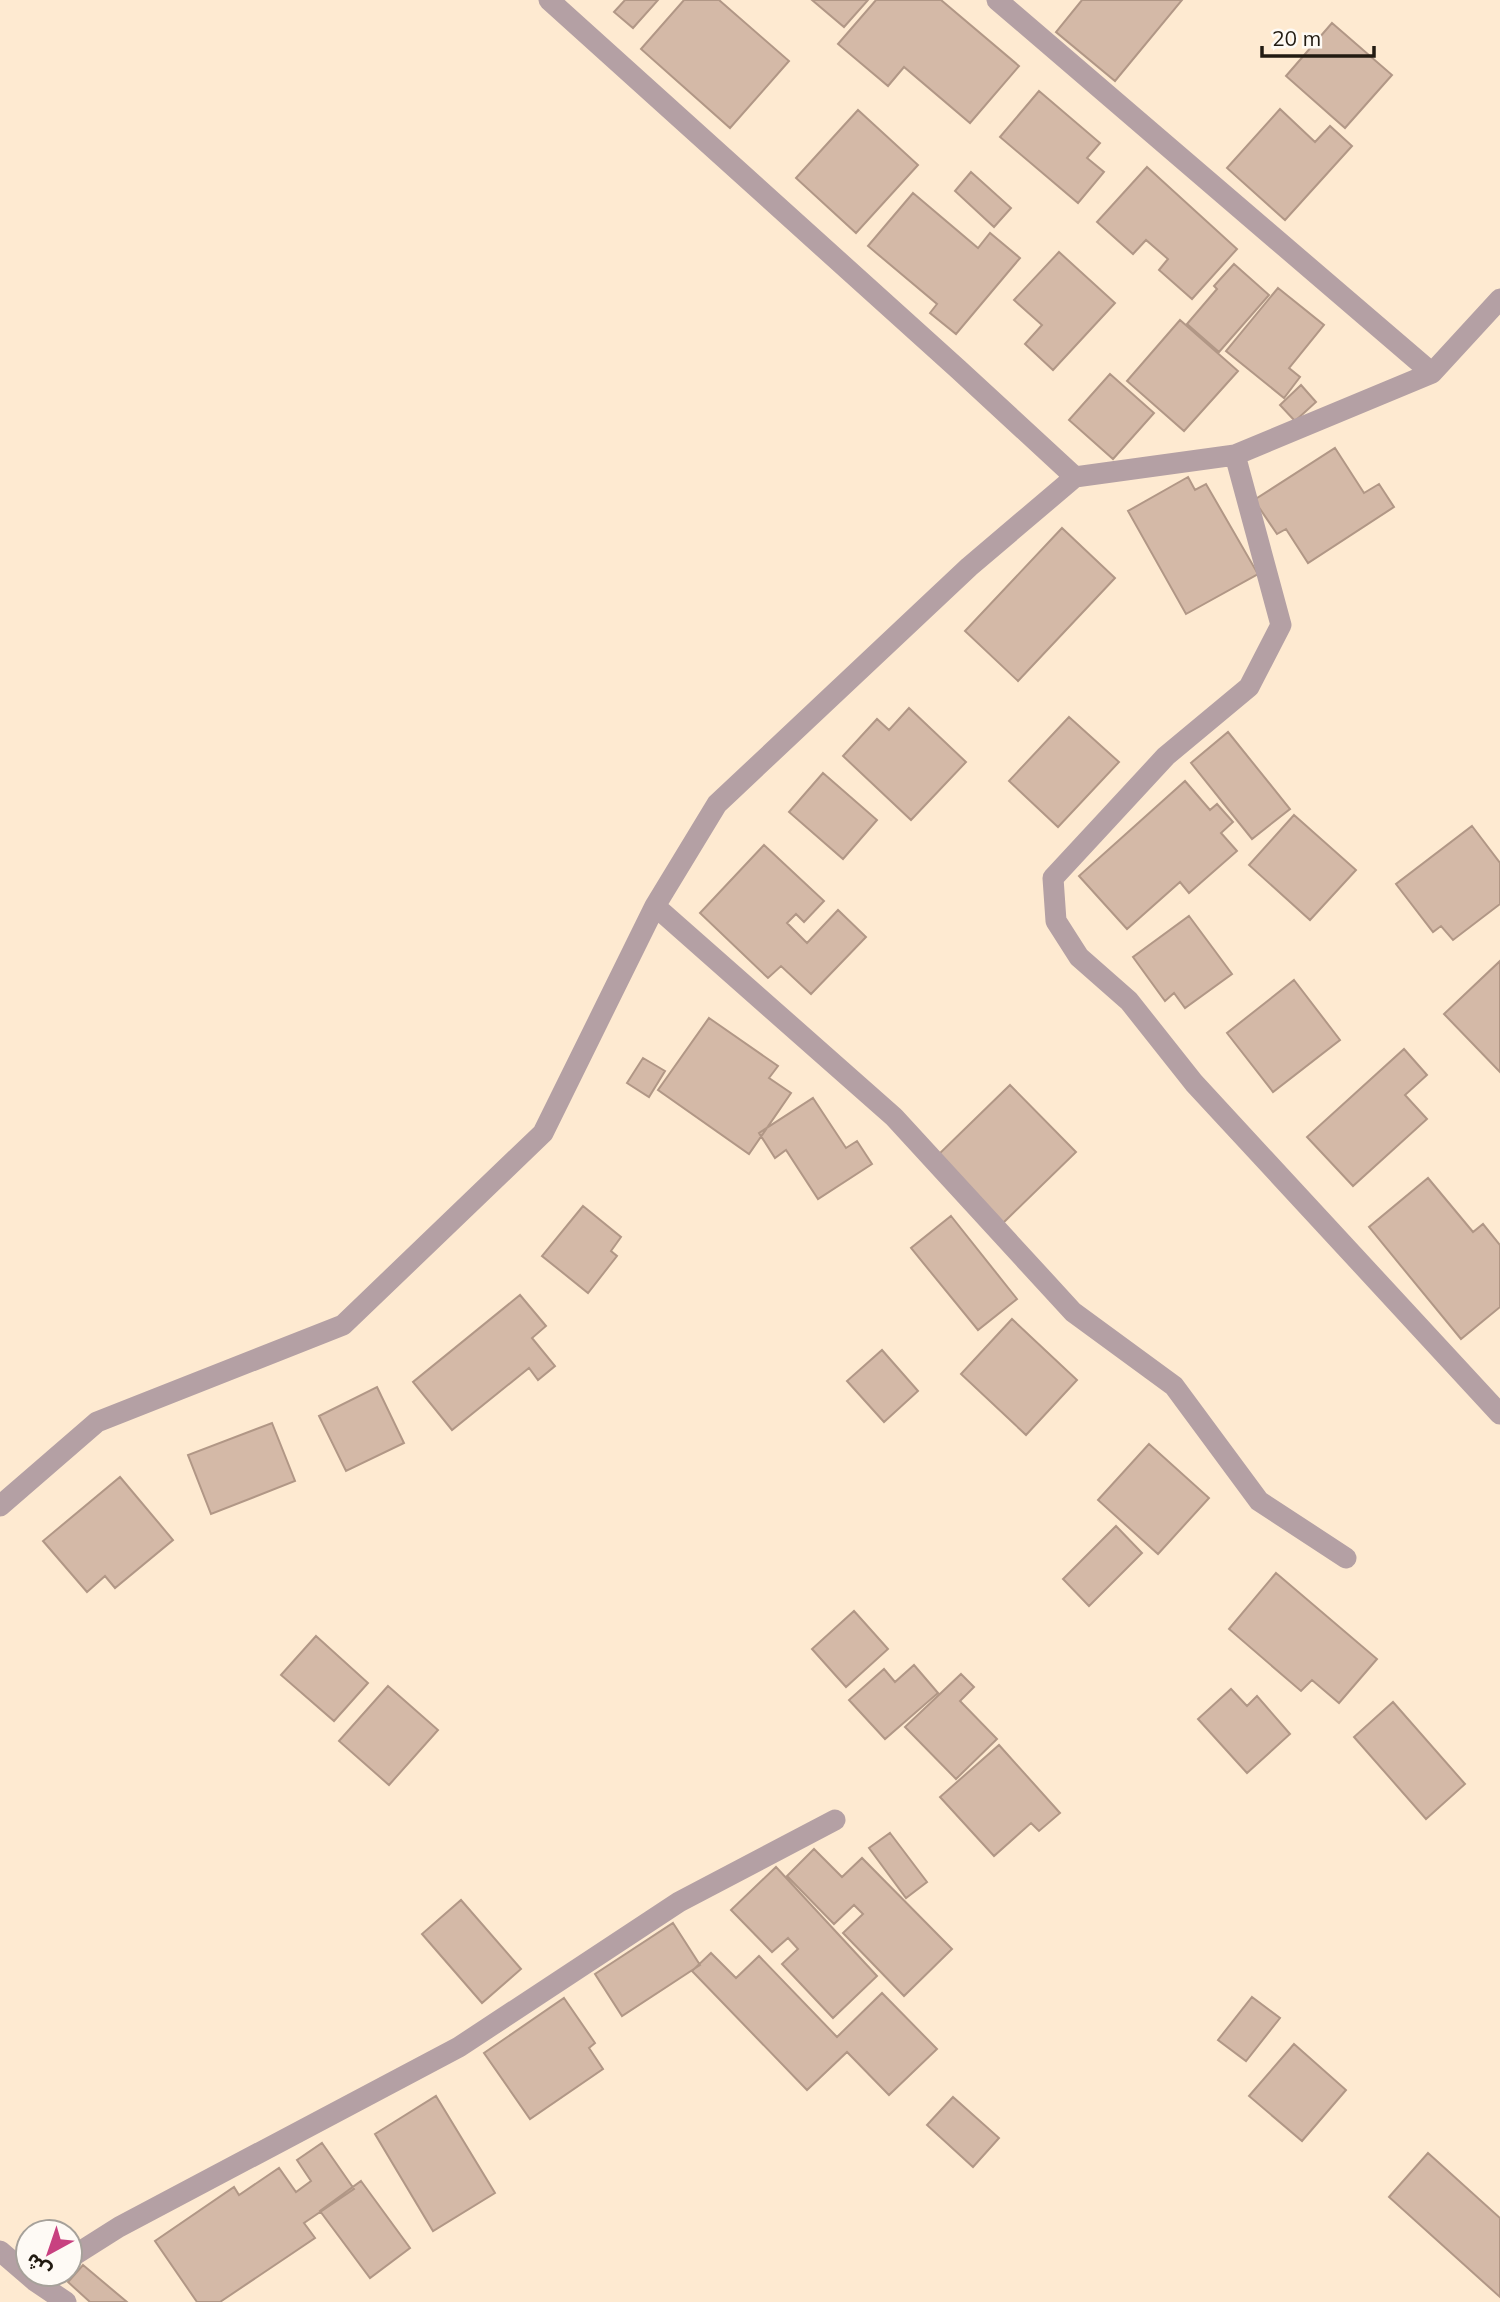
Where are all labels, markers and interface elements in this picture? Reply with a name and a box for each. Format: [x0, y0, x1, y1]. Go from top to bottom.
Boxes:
scale bar [1262, 14, 1374, 58]
text: 20 m [1272, 25, 1321, 51]
north arrow [14, 2218, 84, 2288]
text: ش [20, 2248, 56, 2284]

